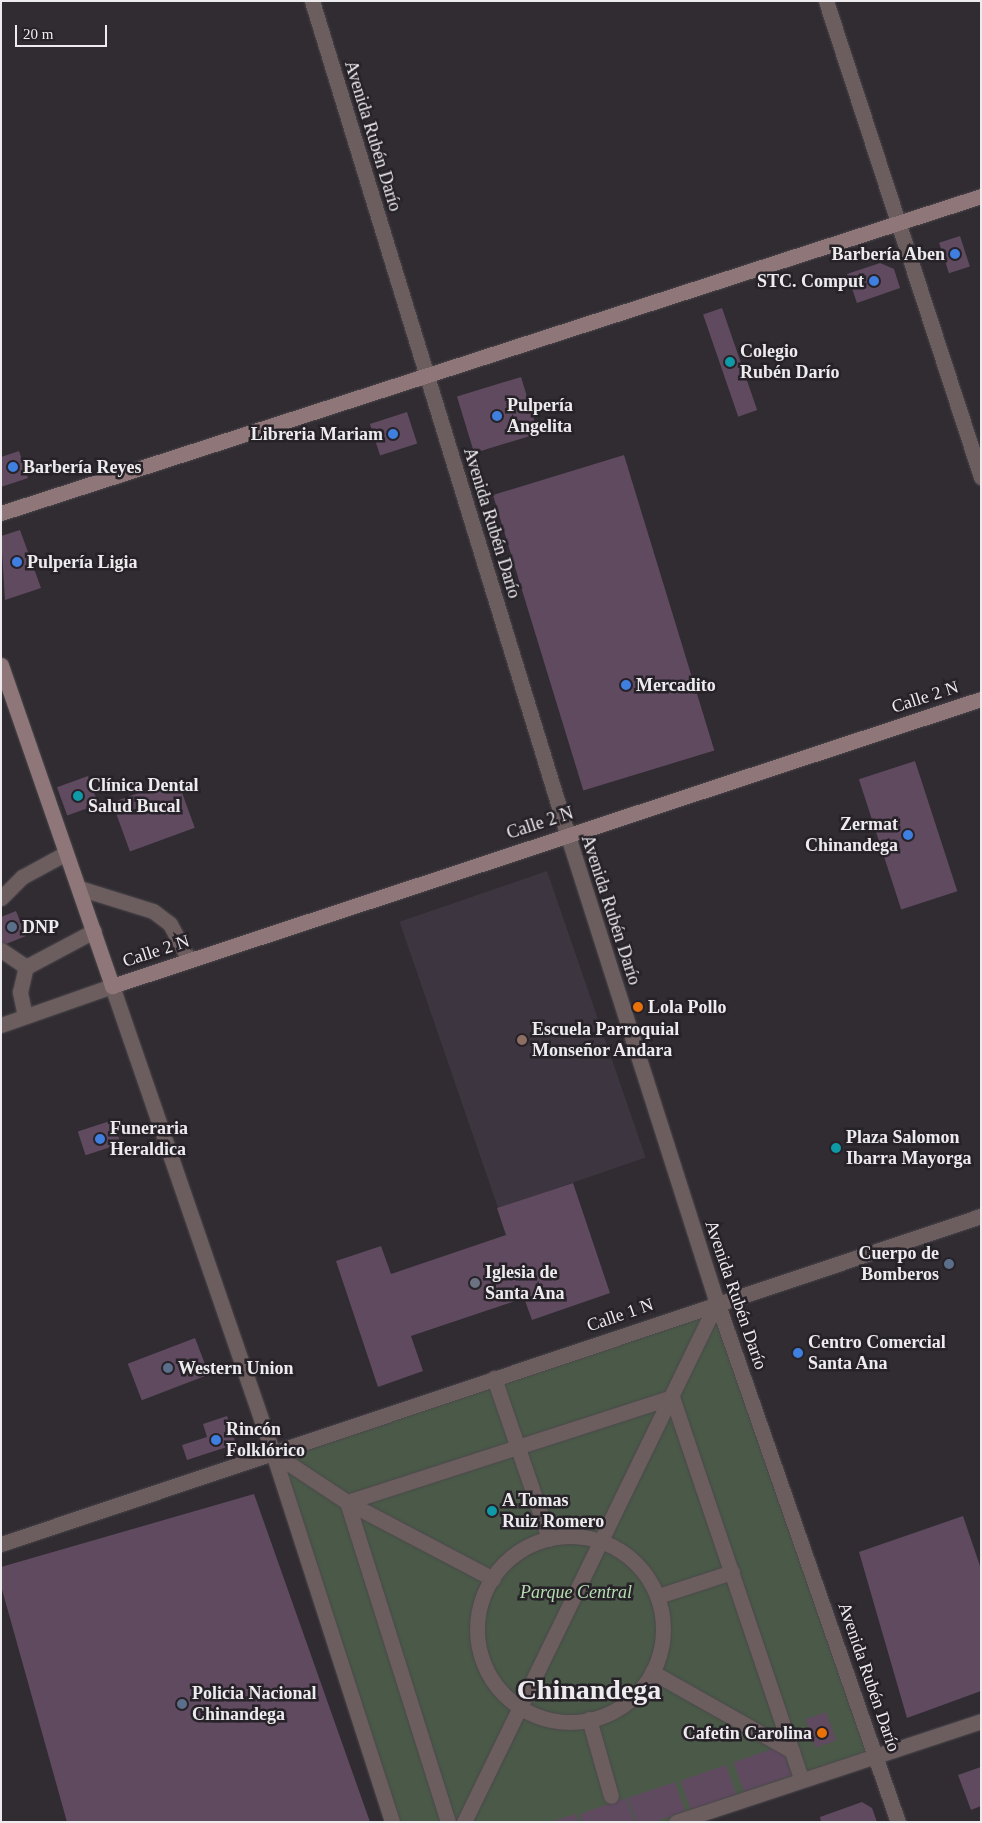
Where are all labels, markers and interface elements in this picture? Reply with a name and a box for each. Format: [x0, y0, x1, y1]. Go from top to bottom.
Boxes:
scale bar [18, 15, 110, 47]
text: 20 m [23, 26, 53, 42]
street label: Avenida Rubén Darío [340, 58, 406, 214]
place label: Barbería Aben [831, 243, 945, 265]
marker: Barbería Aben [949, 248, 961, 260]
place label: STC. Comput [757, 270, 864, 292]
marker: STC. Comput [868, 275, 880, 287]
place label: Colegio Rubén Darío [740, 341, 840, 384]
marker: Colegio Rubén Darío [724, 356, 736, 368]
place label: Pulpería Angelita [507, 395, 573, 438]
marker: Pulpería Angelita [491, 410, 503, 422]
place label: Libreria Mariam [251, 423, 383, 445]
marker: Libreria Mariam [387, 428, 399, 440]
street label: Avenida Rubén Darío [459, 445, 525, 601]
place label: Barbería Reyes [23, 456, 141, 478]
marker: Barbería Reyes [7, 461, 19, 473]
place label: Pulpería Ligia [27, 551, 138, 573]
marker: Pulpería Ligia [11, 556, 23, 568]
place label: Mercadito [636, 674, 716, 696]
street label: Calle 2 N [889, 676, 961, 718]
marker: Mercadito [620, 679, 632, 691]
place label: Clínica Dental Salud Bucal [88, 775, 198, 818]
marker: Clínica Dental Salud Bucal [72, 790, 84, 802]
street label: Calle 2 N [504, 802, 576, 844]
place label: Zermat Chinandega [805, 814, 898, 856]
marker: Zermat Chinandega [902, 829, 914, 841]
street label: Avenida Rubén Darío [577, 832, 645, 988]
place label: DNP [22, 916, 59, 938]
marker: DNP [6, 921, 18, 933]
street label: Calle 2 N [120, 930, 192, 972]
place label: Lola Pollo [648, 996, 727, 1018]
marker: Lola Pollo [632, 1001, 644, 1013]
place label: Escuela Parroquial Monseñor Andara [532, 1019, 679, 1062]
marker: Escuela Parroquial Monseñor Andara [516, 1034, 528, 1046]
place label: Funeraria Heraldica [110, 1118, 188, 1160]
place label: Plaza Salomon Ibarra Mayorga [846, 1127, 971, 1170]
marker: Funeraria Heraldica [94, 1133, 106, 1145]
marker: Plaza Salomon Ibarra Mayorga [830, 1142, 842, 1154]
street label: Avenida Rubén Darío [700, 1217, 772, 1373]
place label: Cuerpo de Bomberos [859, 1243, 939, 1286]
marker: Cuerpo de Bomberos [943, 1258, 955, 1270]
place label: Iglesia de Santa Ana [485, 1262, 566, 1304]
marker: Iglesia de Santa Ana [469, 1277, 481, 1289]
street label: Calle 1 N [584, 1294, 656, 1336]
place label: Centro Comercial Santa Ana [808, 1332, 946, 1375]
marker: Centro Comercial Santa Ana [792, 1347, 804, 1359]
place label: Western Union [178, 1357, 294, 1379]
marker: Western Union [162, 1362, 174, 1374]
place label: Rincón Folklórico [226, 1419, 305, 1462]
marker: Rincón Folklórico [210, 1434, 222, 1446]
place label: A Tomas Ruiz Romero [502, 1490, 604, 1532]
marker: A Tomas Ruiz Romero [486, 1505, 498, 1517]
park label: Parque Central [520, 1581, 632, 1603]
street label: Avenida Rubén Darío [833, 1599, 905, 1755]
district label: Chinandega [517, 1673, 661, 1707]
place label: Policia Nacional Chinandega [192, 1683, 316, 1726]
marker: Policia Nacional Chinandega [176, 1698, 188, 1710]
place label: Cafetin Carolina [683, 1722, 812, 1744]
marker: Cafetin Carolina [816, 1727, 828, 1739]

